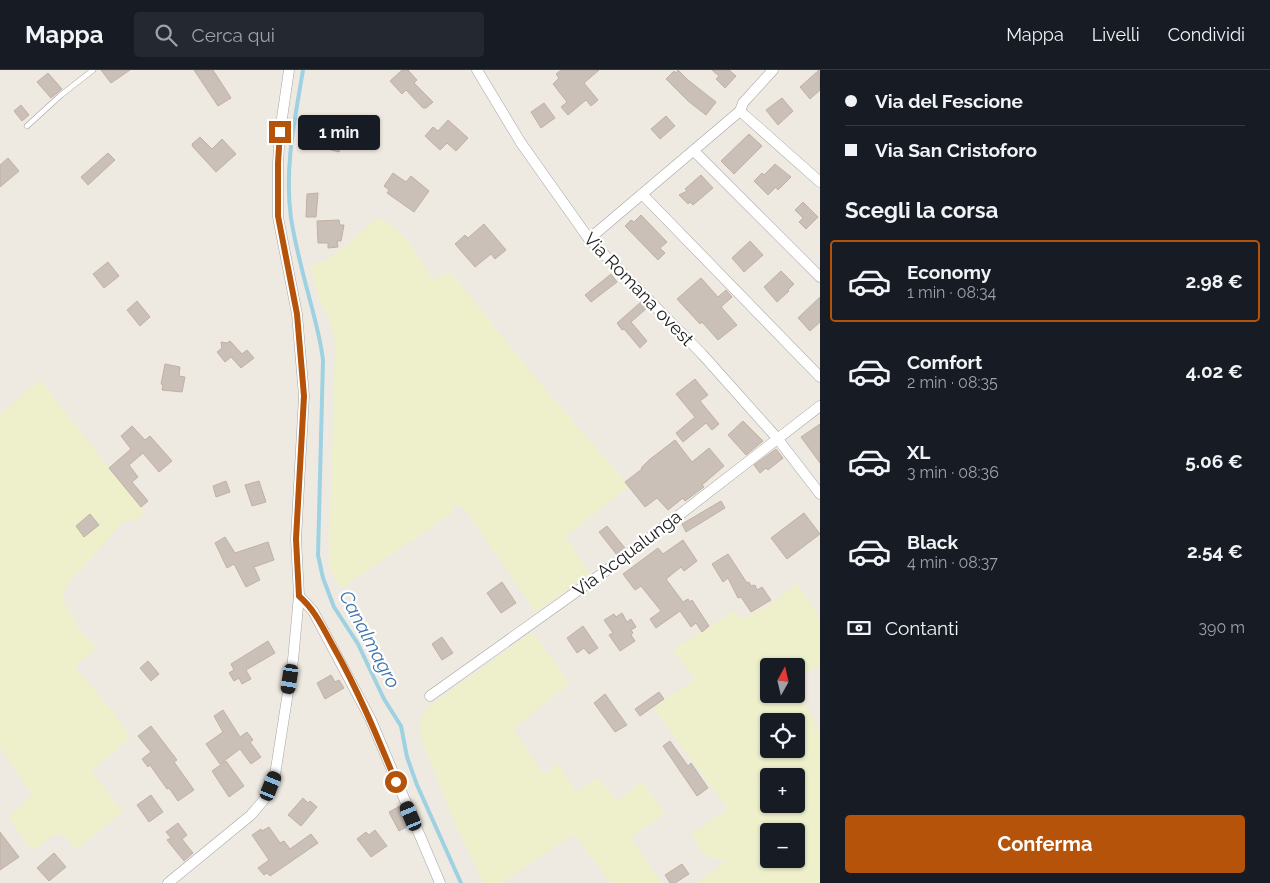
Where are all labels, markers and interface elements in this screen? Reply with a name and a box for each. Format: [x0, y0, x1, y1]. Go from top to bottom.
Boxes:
search box [134, 12, 484, 57]
text: Mappa [25, 20, 104, 49]
icon: search [152, 21, 180, 49]
text: Cerca qui [192, 24, 275, 46]
text: Mappa [1006, 24, 1064, 45]
text: Livelli [1092, 24, 1140, 45]
text: Condividi [1168, 24, 1245, 45]
text: Via del Fescione [875, 90, 1023, 112]
callout: 1 min [298, 114, 380, 150]
route end [269, 121, 291, 143]
text: 1 min [319, 123, 359, 142]
text: Via San Cristoforo [875, 139, 1037, 161]
text: Scegli la corsa [845, 197, 998, 223]
street label: Via Romana ovest [580, 228, 698, 350]
icon: car [847, 259, 892, 304]
text: Economy [907, 261, 991, 283]
text: 2.98 € [1186, 270, 1243, 292]
text: 1 min · 08:34 [907, 283, 996, 302]
icon: car [847, 349, 892, 394]
text: Comfort [907, 351, 982, 373]
text: 4.02 € [1186, 360, 1243, 382]
text: 2 min · 08:35 [907, 373, 998, 392]
icon: car [847, 439, 892, 484]
text: XL [907, 441, 930, 463]
text: 5.06 € [1185, 450, 1243, 472]
text: 3 min · 08:36 [907, 463, 999, 482]
street label: Via Acqualunga [569, 505, 685, 601]
icon: car [847, 529, 892, 574]
text: Black [907, 531, 958, 553]
text: 2.54 € [1187, 540, 1243, 562]
text: 4 min · 08:37 [907, 553, 998, 572]
water label: Canalmagro [335, 586, 405, 692]
icon: cash [845, 614, 873, 642]
text: Contanti [885, 617, 959, 639]
text: 390 m [1199, 618, 1245, 637]
north arrow [760, 658, 805, 702]
map controls [760, 658, 805, 868]
car [280, 663, 299, 695]
button: locate [760, 713, 805, 758]
button: + [760, 768, 805, 813]
car [258, 769, 283, 803]
route start [385, 771, 407, 793]
car [398, 799, 423, 833]
button: Conferma [845, 815, 1245, 873]
button: − [760, 823, 805, 868]

